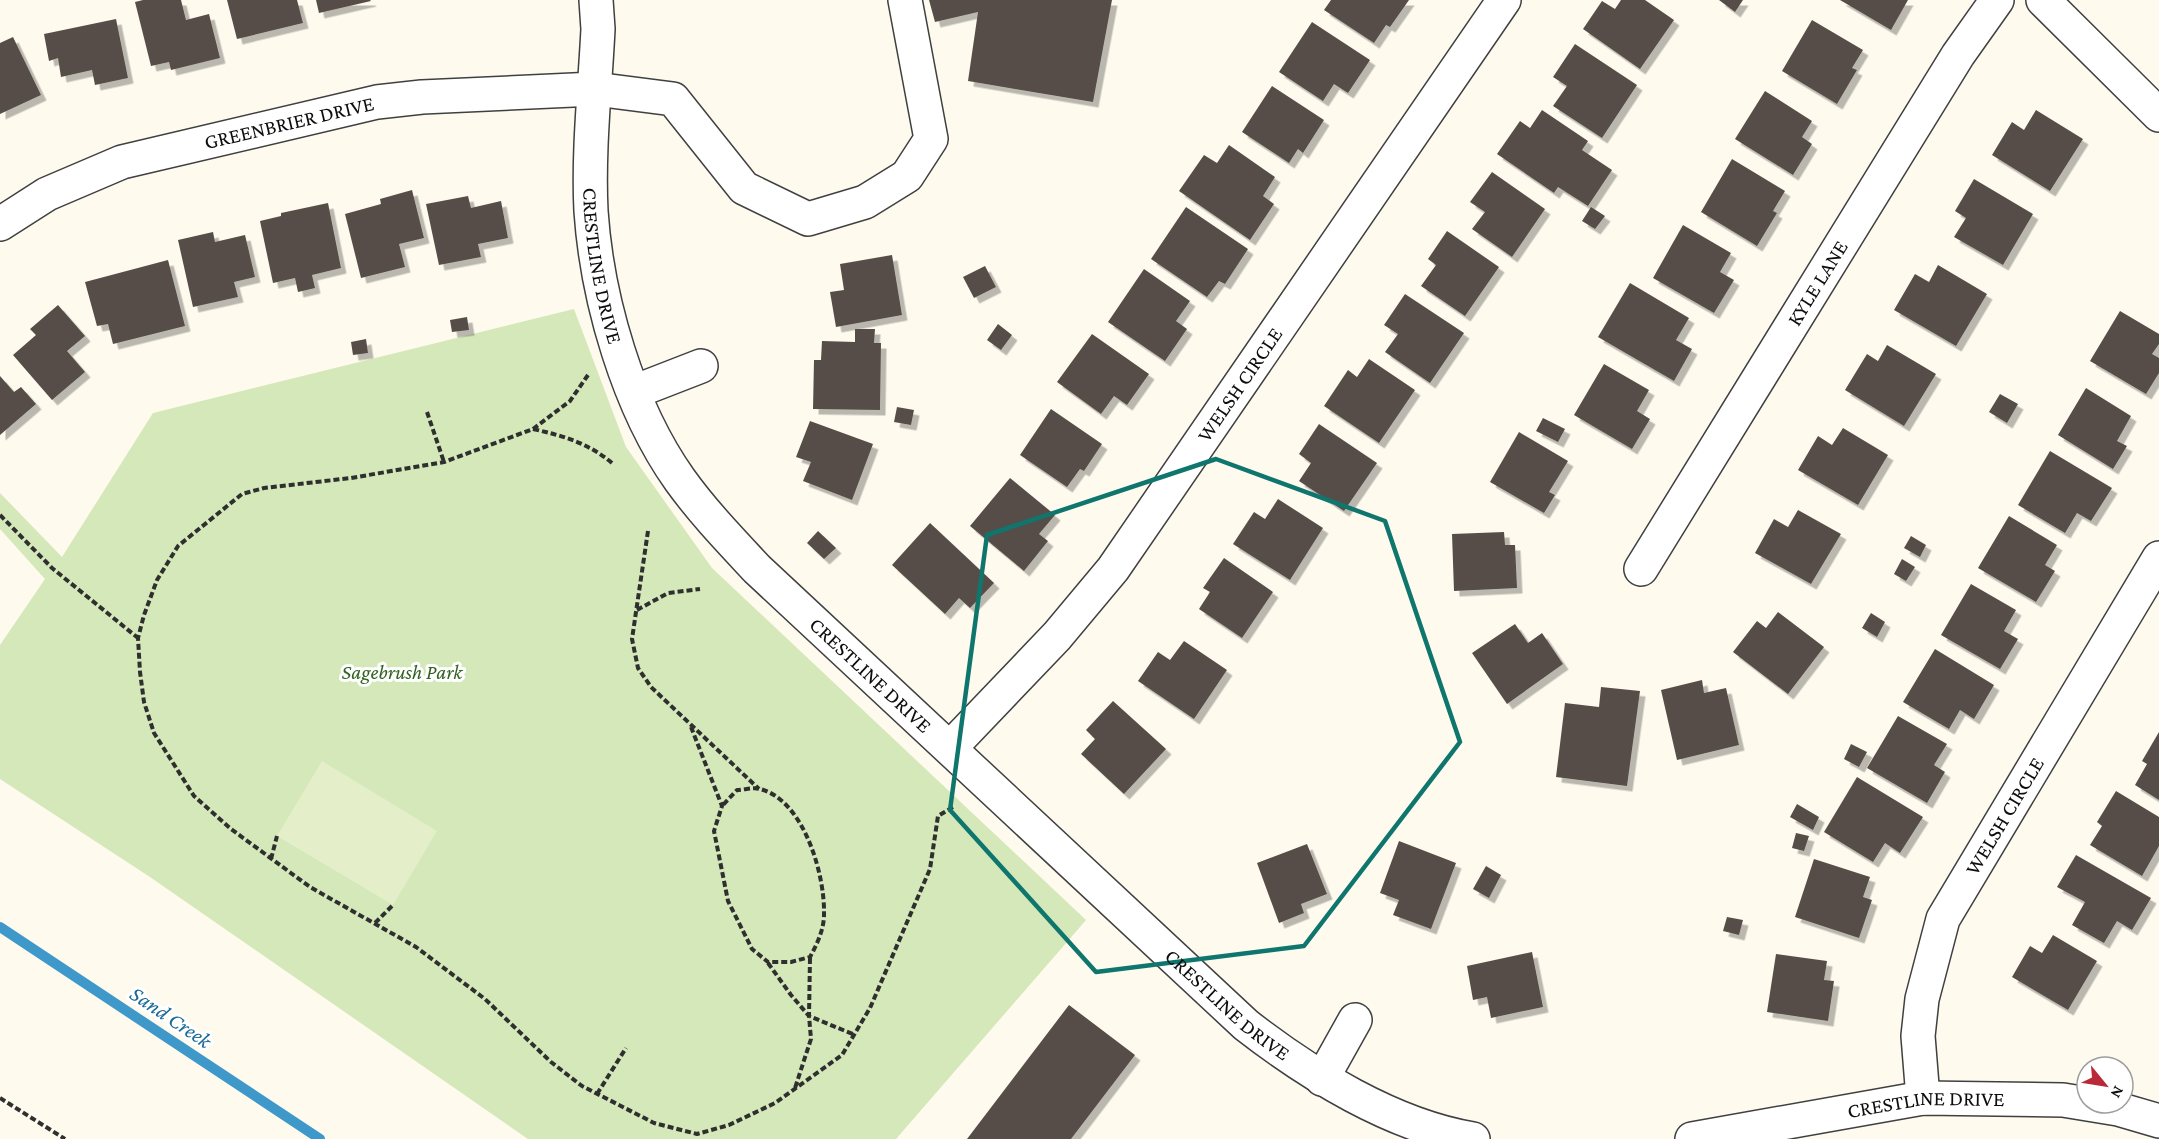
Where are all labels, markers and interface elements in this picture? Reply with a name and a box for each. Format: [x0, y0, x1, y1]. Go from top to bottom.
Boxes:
street label: GREENBRIER DRIVE [202, 91, 376, 154]
street label: CRESTLINE DRIVE [578, 187, 627, 347]
street label: KYLE LANE [1782, 236, 1853, 330]
street label: WELSH CIRCLE [1192, 323, 1287, 446]
street label: CRESTLINE DRIVE [805, 612, 937, 738]
park label: Sagebrush Park [342, 660, 463, 684]
street label: WELSH CIRCLE [1960, 753, 2049, 879]
street label: CRESTLINE DRIVE [1160, 944, 1295, 1065]
water label: Sand Creek [126, 981, 218, 1054]
north arrow [2075, 1055, 2135, 1115]
text: N [2107, 1083, 2128, 1101]
street label: CRESTLINE DRIVE [1845, 1086, 2005, 1123]

